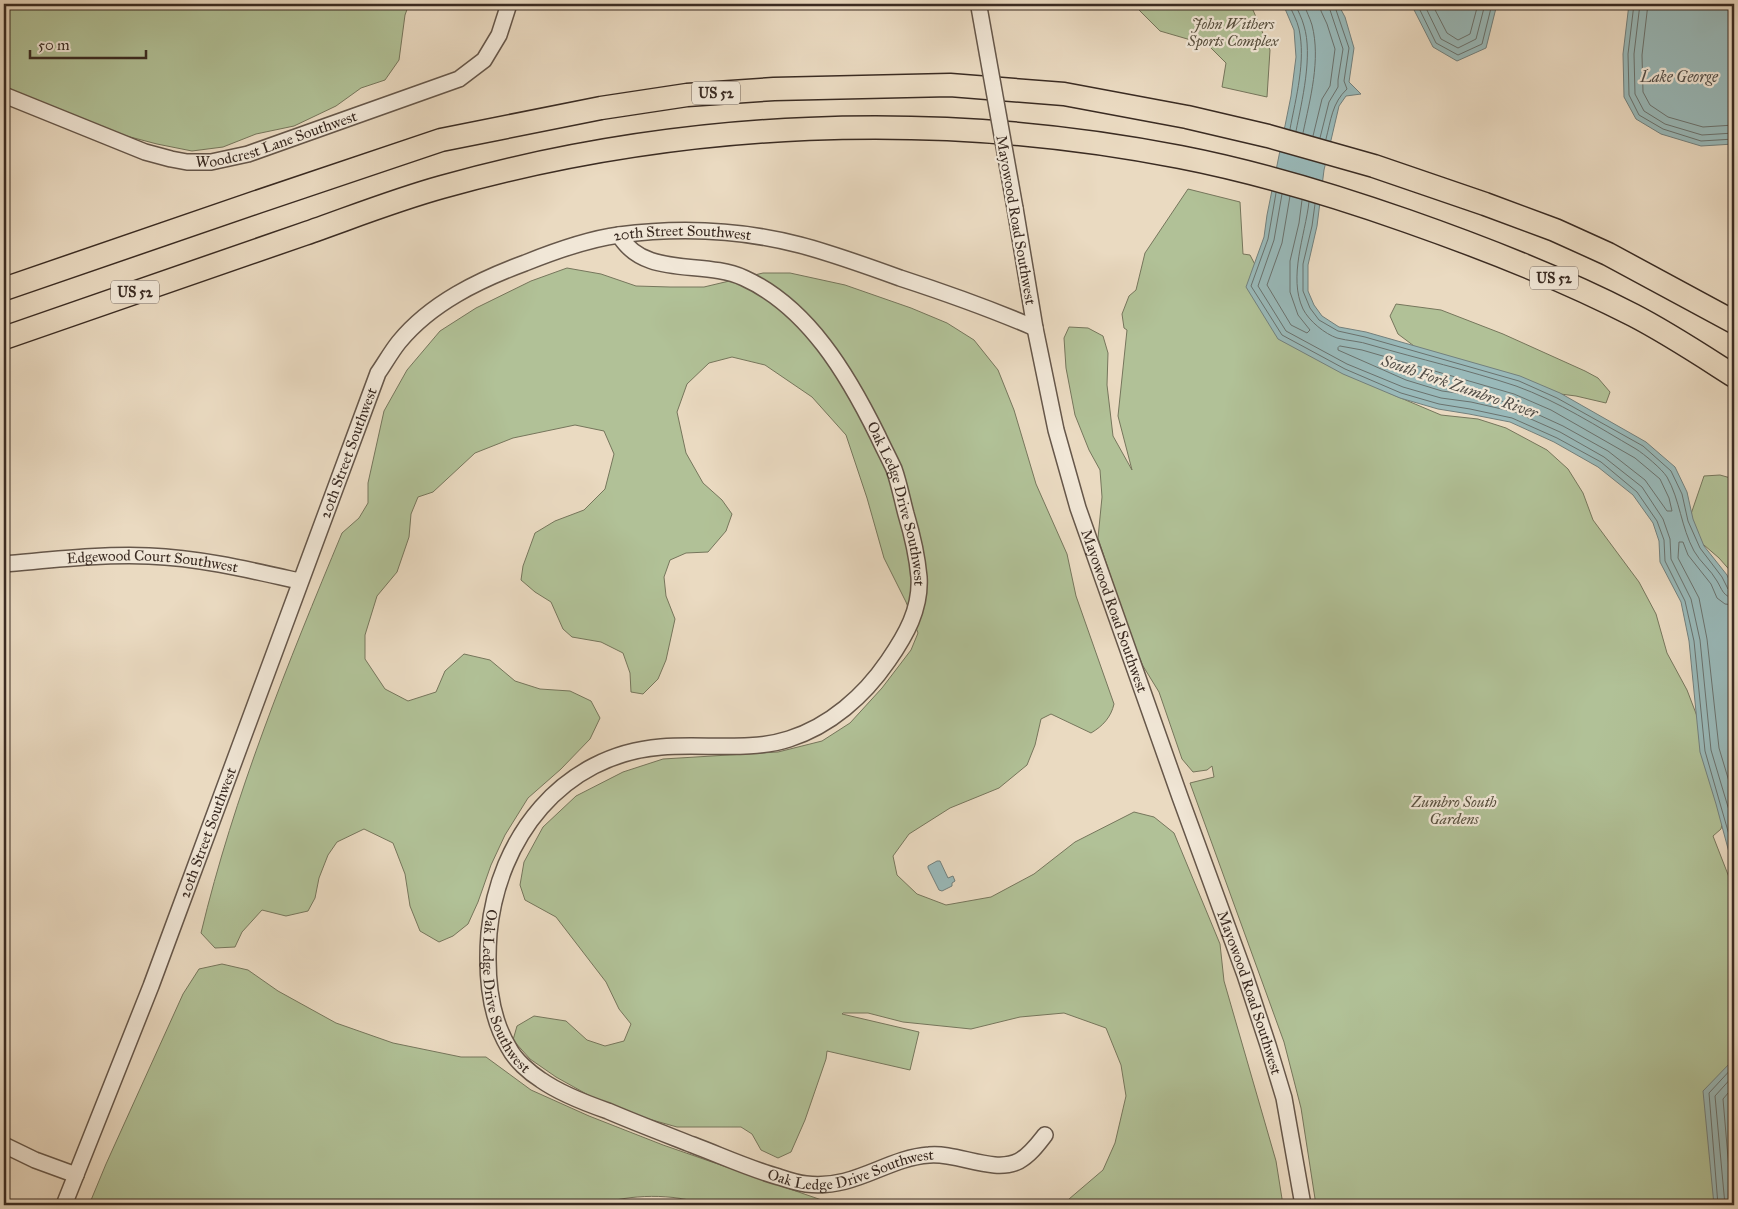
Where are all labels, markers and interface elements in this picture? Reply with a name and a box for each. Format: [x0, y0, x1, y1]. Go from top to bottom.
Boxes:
park label: John Withers Sports Complex [1187, 15, 1279, 51]
scale bar [30, 28, 146, 60]
text: 50 m [38, 36, 70, 54]
water label: Lake George [1639, 67, 1719, 86]
road number: US 52 [692, 82, 740, 105]
street label: Woodcrest Lane Southwest [196, 107, 360, 171]
street label: Mayowood Road Southwest [992, 134, 1040, 307]
street label: 20th Street Southwest [612, 222, 753, 245]
road number: US 52 [1530, 266, 1578, 290]
road number: US 52 [111, 280, 159, 304]
water label: South Fork Zumbro River [1378, 350, 1542, 423]
street label: 20th Street Southwest [316, 384, 381, 521]
street label: Oak Ledge Drive Southwest [863, 419, 928, 587]
street label: Mayowood Road Southwest [1077, 527, 1152, 696]
street label: Edgewood Court Southwest [66, 547, 240, 577]
street label: 20th Street Southwest [175, 764, 240, 901]
park label: Zumbro South Gardens [1410, 793, 1497, 828]
street label: Oak Ledge Drive Southwest [479, 908, 534, 1077]
street label: Mayowood Road Southwest [1213, 908, 1286, 1077]
street label: Oak Ledge Drive Southwest [765, 1146, 935, 1194]

